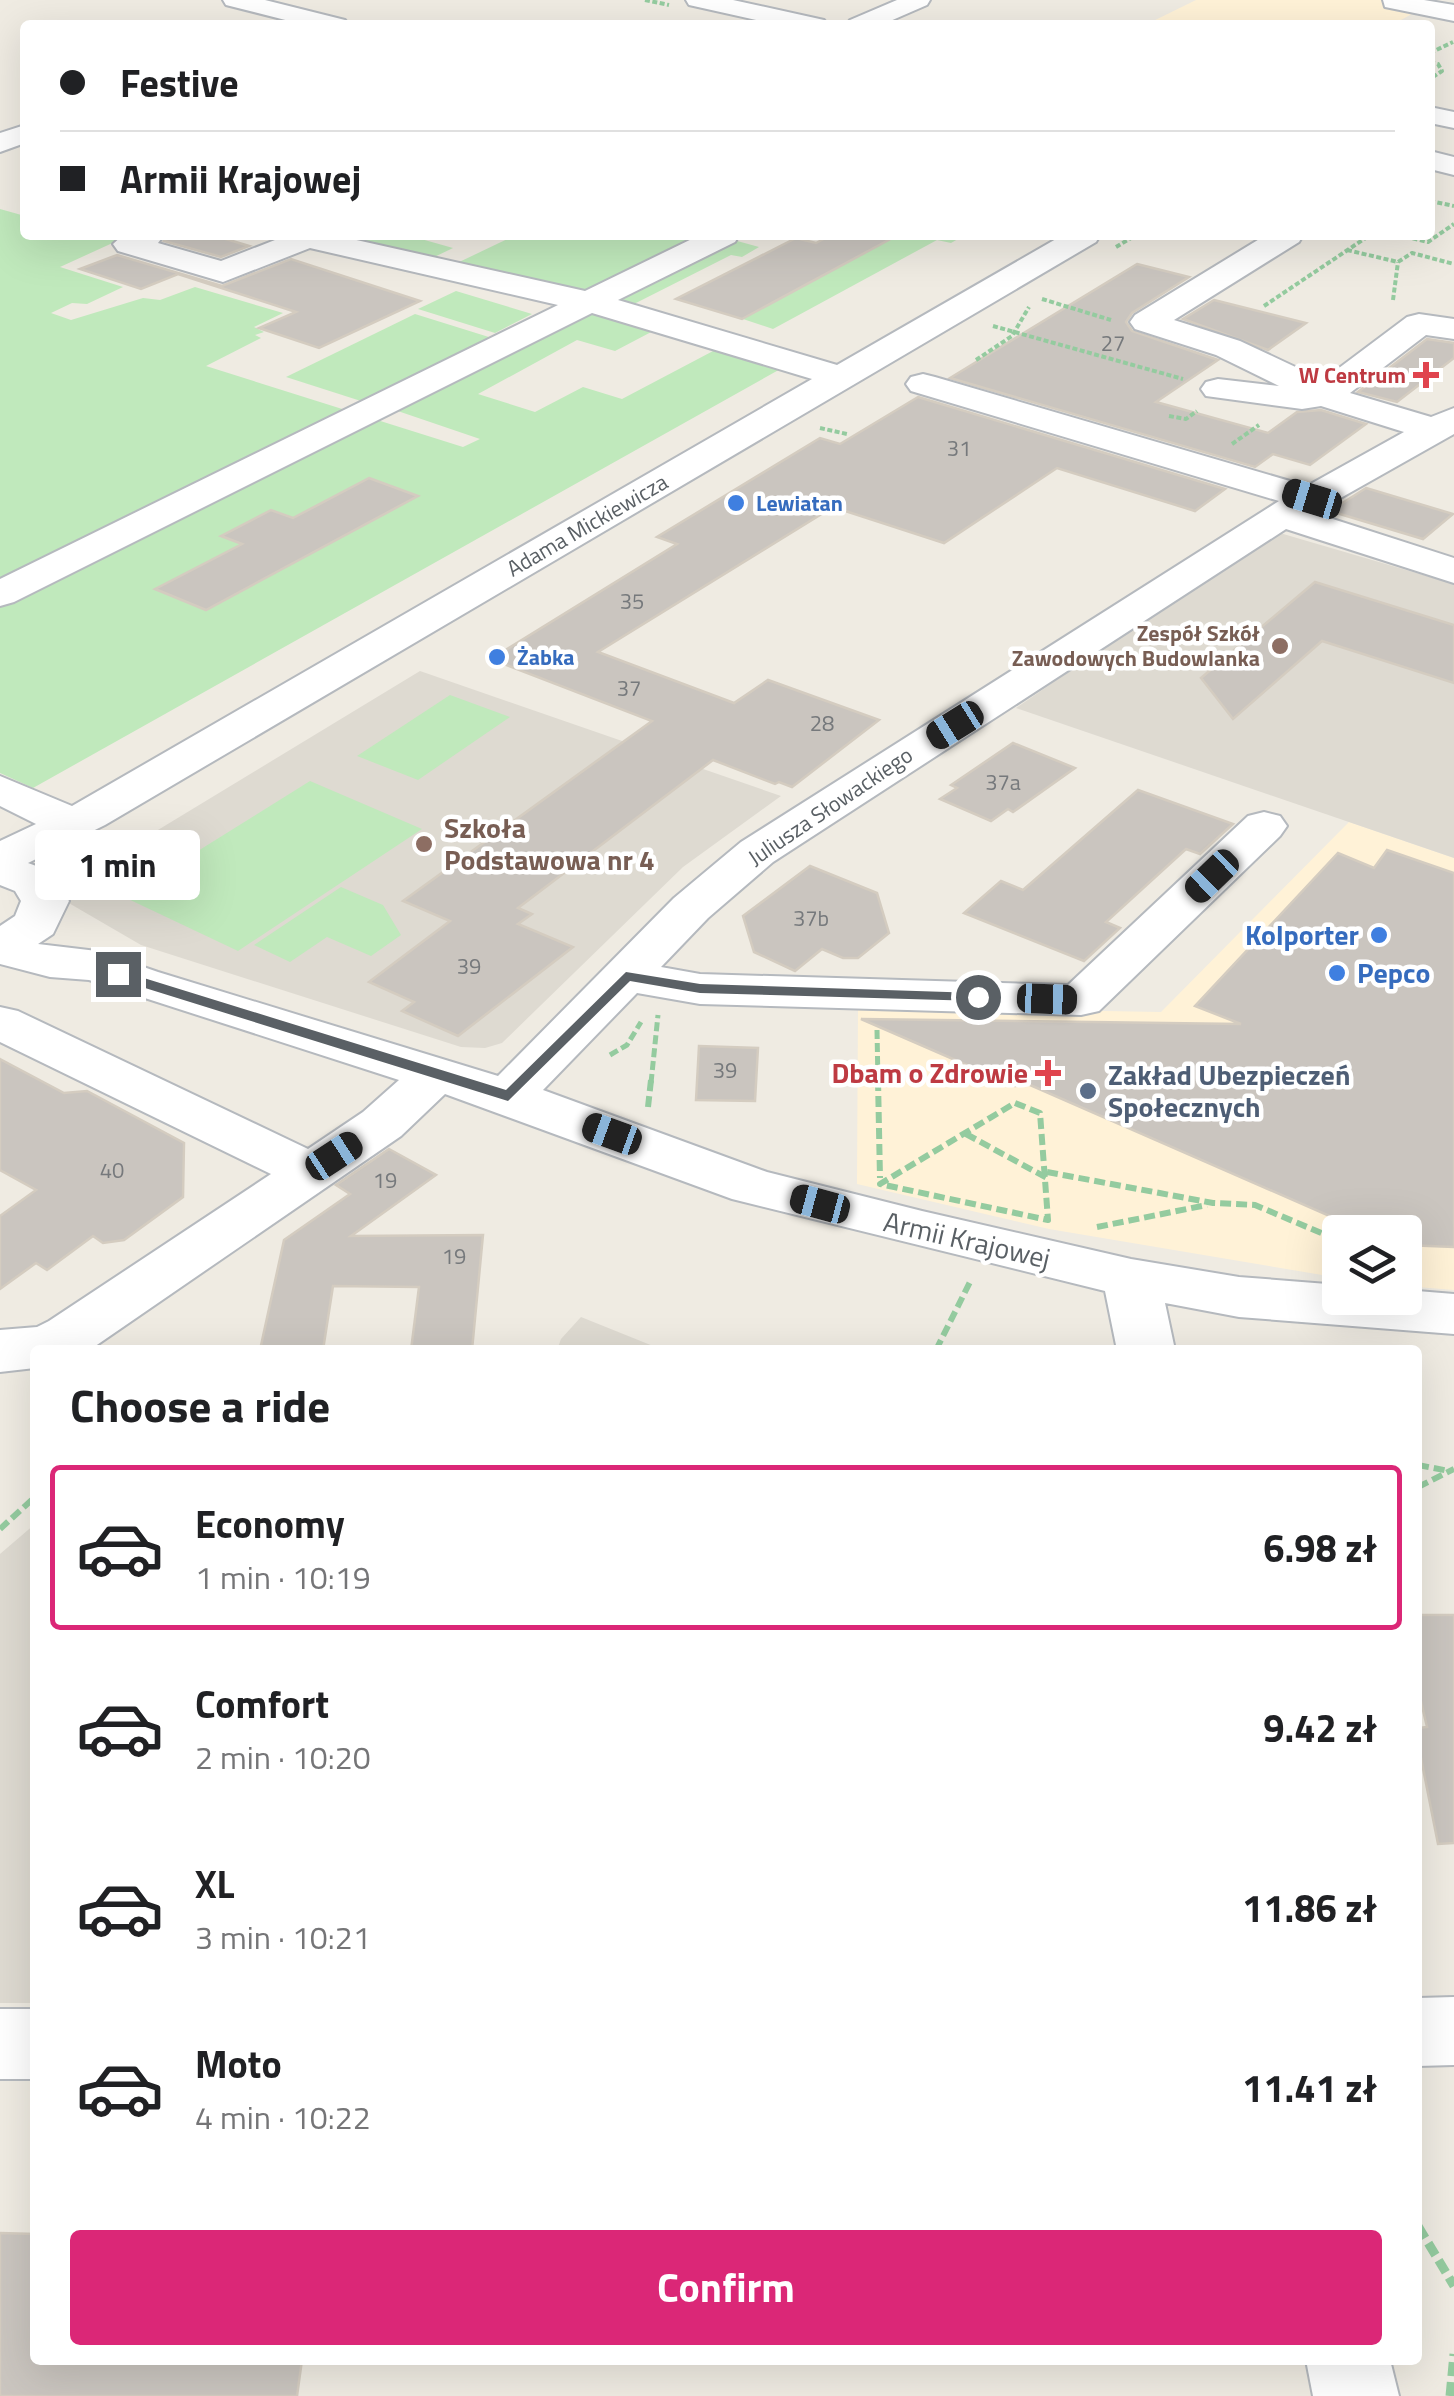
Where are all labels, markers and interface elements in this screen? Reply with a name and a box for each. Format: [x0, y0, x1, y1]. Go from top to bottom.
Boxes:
text: Festive [120, 54, 239, 112]
text: Armii Krajowej [120, 150, 361, 208]
house number: 27 [1101, 326, 1125, 360]
place label: W Centrum [1299, 358, 1406, 392]
marker: W Centrum [1415, 364, 1437, 386]
house number: 31 [947, 431, 971, 465]
street label: Adama Mickiewicza [500, 465, 674, 585]
car [1279, 476, 1345, 522]
place label: Lewiatan [756, 486, 843, 520]
marker: Lewiatan [725, 492, 747, 514]
house number: 35 [620, 584, 644, 618]
place label: Zespół Szkół Zawodowych Budowlanka [1012, 616, 1261, 675]
marker: Zespół Szkół Zawodowych Budowlanka [1269, 635, 1291, 657]
place label: Żabka [517, 640, 575, 674]
marker: Żabka [486, 646, 508, 668]
house number: 37 [617, 671, 641, 705]
car [922, 696, 988, 754]
house number: 28 [810, 706, 834, 740]
street label: Juliusza Słowackiego [741, 738, 919, 874]
house number: 37a [985, 765, 1021, 799]
place label: Szkoła Podstawowa nr 4 [444, 806, 655, 881]
callout: 1 min [36, 829, 200, 899]
marker: Szkoła Podstawowa nr 4 [413, 833, 435, 855]
text: 1 min [79, 841, 156, 889]
car [1180, 844, 1244, 908]
house number: 37b [793, 901, 829, 935]
place label: Kolporter [1245, 913, 1359, 956]
marker: Kolporter [1368, 924, 1390, 946]
house number: 39 [457, 949, 481, 983]
place label: Pepco [1357, 951, 1430, 994]
route end [96, 952, 141, 997]
marker: Pepco [1326, 962, 1348, 984]
route start [956, 975, 1001, 1020]
car [1016, 983, 1078, 1015]
place label: Dbam o Zdrowie [831, 1051, 1028, 1094]
house number: 39 [713, 1053, 737, 1087]
place label: Zakład Ubezpieczeń Społecznych [1108, 1053, 1350, 1128]
marker: Dbam o Zdrowie [1037, 1062, 1059, 1084]
marker: Zakład Ubezpieczeń Społecznych [1077, 1080, 1099, 1102]
car [579, 1110, 645, 1158]
car [301, 1127, 367, 1185]
house number: 40 [100, 1153, 124, 1187]
house number: 19 [373, 1163, 397, 1197]
car [787, 1182, 853, 1226]
street label: Armii Krajowej [879, 1199, 1055, 1280]
map controls [1322, 1215, 1422, 1315]
button: layers [1322, 1215, 1422, 1315]
house number: 19 [442, 1239, 466, 1273]
text: Choose a ride [70, 1371, 330, 1439]
text: Economy [195, 1495, 345, 1553]
icon: car [75, 1503, 165, 1593]
text: 6.98 zł [1263, 1519, 1377, 1577]
text: 1 min · 10:19 [195, 1553, 371, 1601]
text: Comfort [195, 1675, 329, 1733]
icon: car [75, 1683, 165, 1773]
text: 9.42 zł [1263, 1699, 1377, 1757]
text: 2 min · 10:20 [195, 1733, 371, 1781]
text: XL [195, 1855, 235, 1913]
icon: car [75, 1863, 165, 1953]
text: 11.86 zł [1242, 1879, 1377, 1937]
text: 3 min · 10:21 [195, 1913, 371, 1961]
text: Moto [195, 2035, 282, 2093]
icon: car [75, 2043, 165, 2133]
text: 11.41 zł [1242, 2059, 1377, 2117]
text: 4 min · 10:22 [195, 2093, 371, 2141]
button: Confirm [70, 2230, 1382, 2345]

